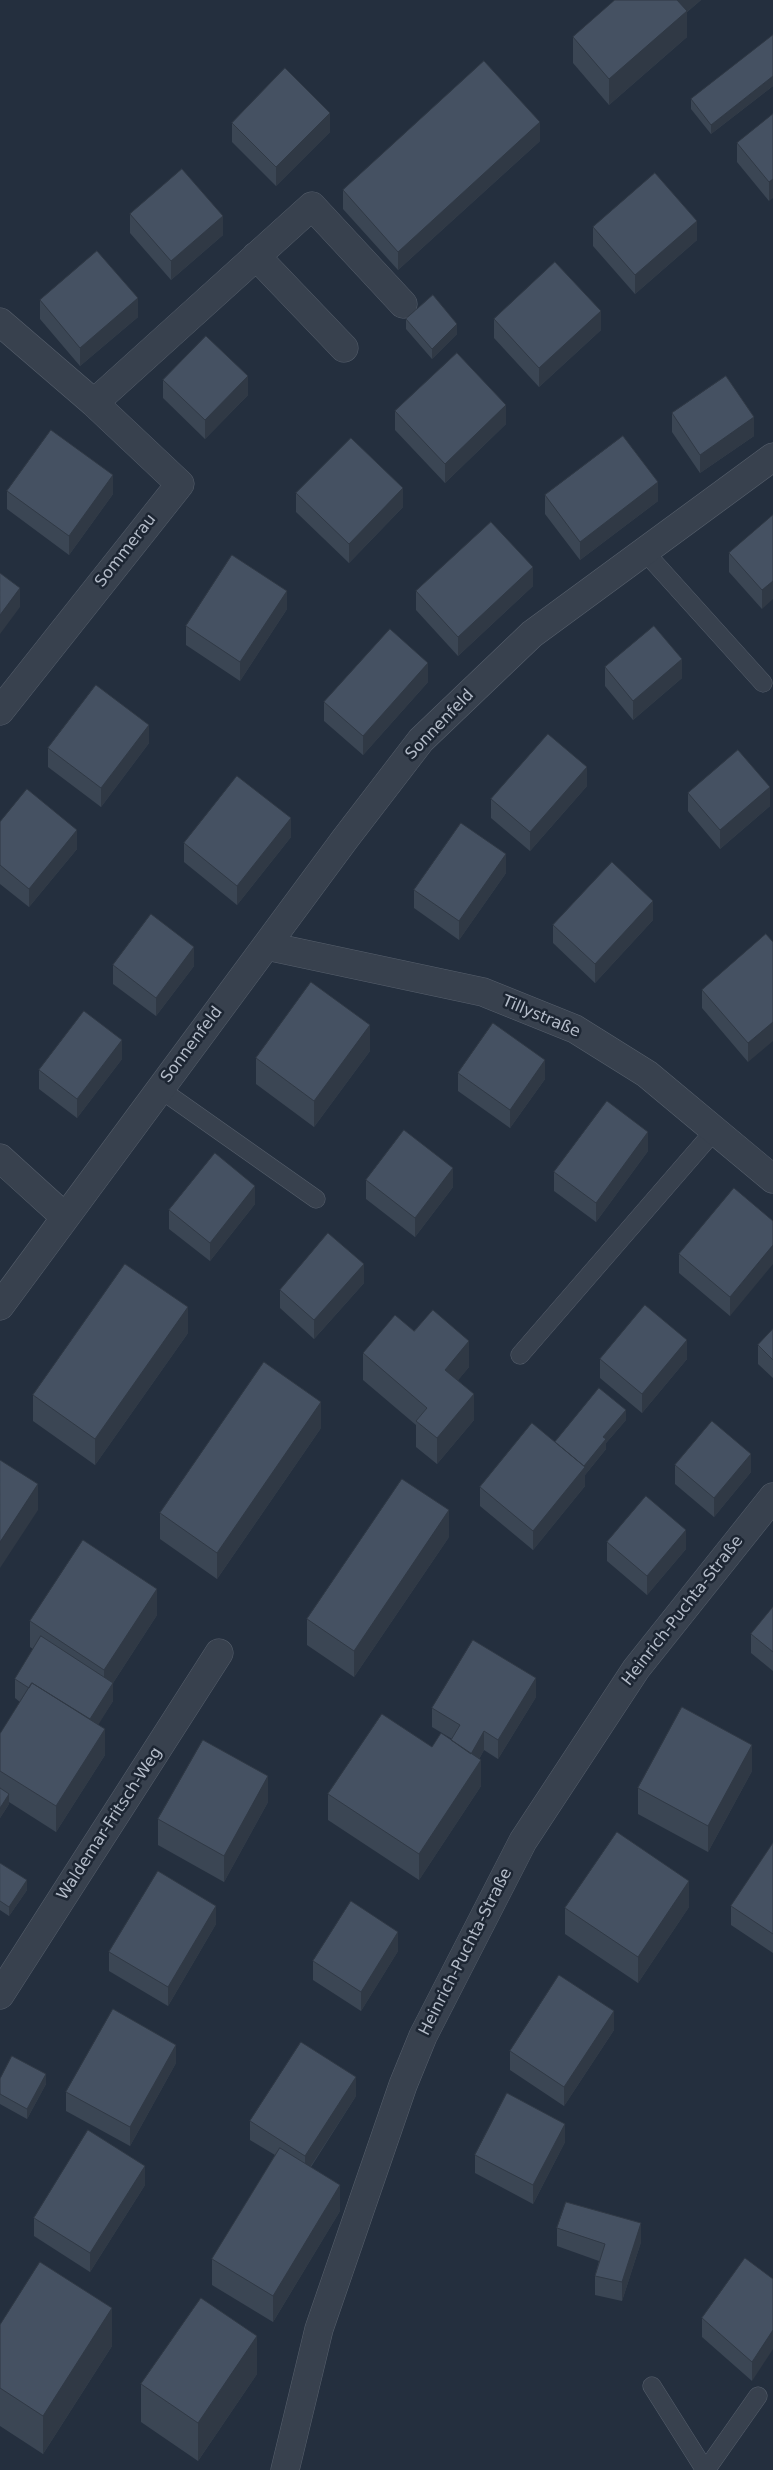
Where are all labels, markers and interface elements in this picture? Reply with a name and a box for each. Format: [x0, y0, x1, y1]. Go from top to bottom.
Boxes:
street label: Sommerau [92, 511, 160, 591]
street label: Sonnenfeld [402, 686, 478, 764]
street label: Tillystraße [499, 992, 583, 1042]
street label: Sonnenfeld [157, 1003, 227, 1087]
street label: Heinrich-Puchta-Straße [618, 1532, 748, 1690]
street label: Waldemar-Fritsch-Weg [53, 1744, 167, 1904]
street label: Heinrich-Puchta-Straße [415, 1865, 517, 2039]

